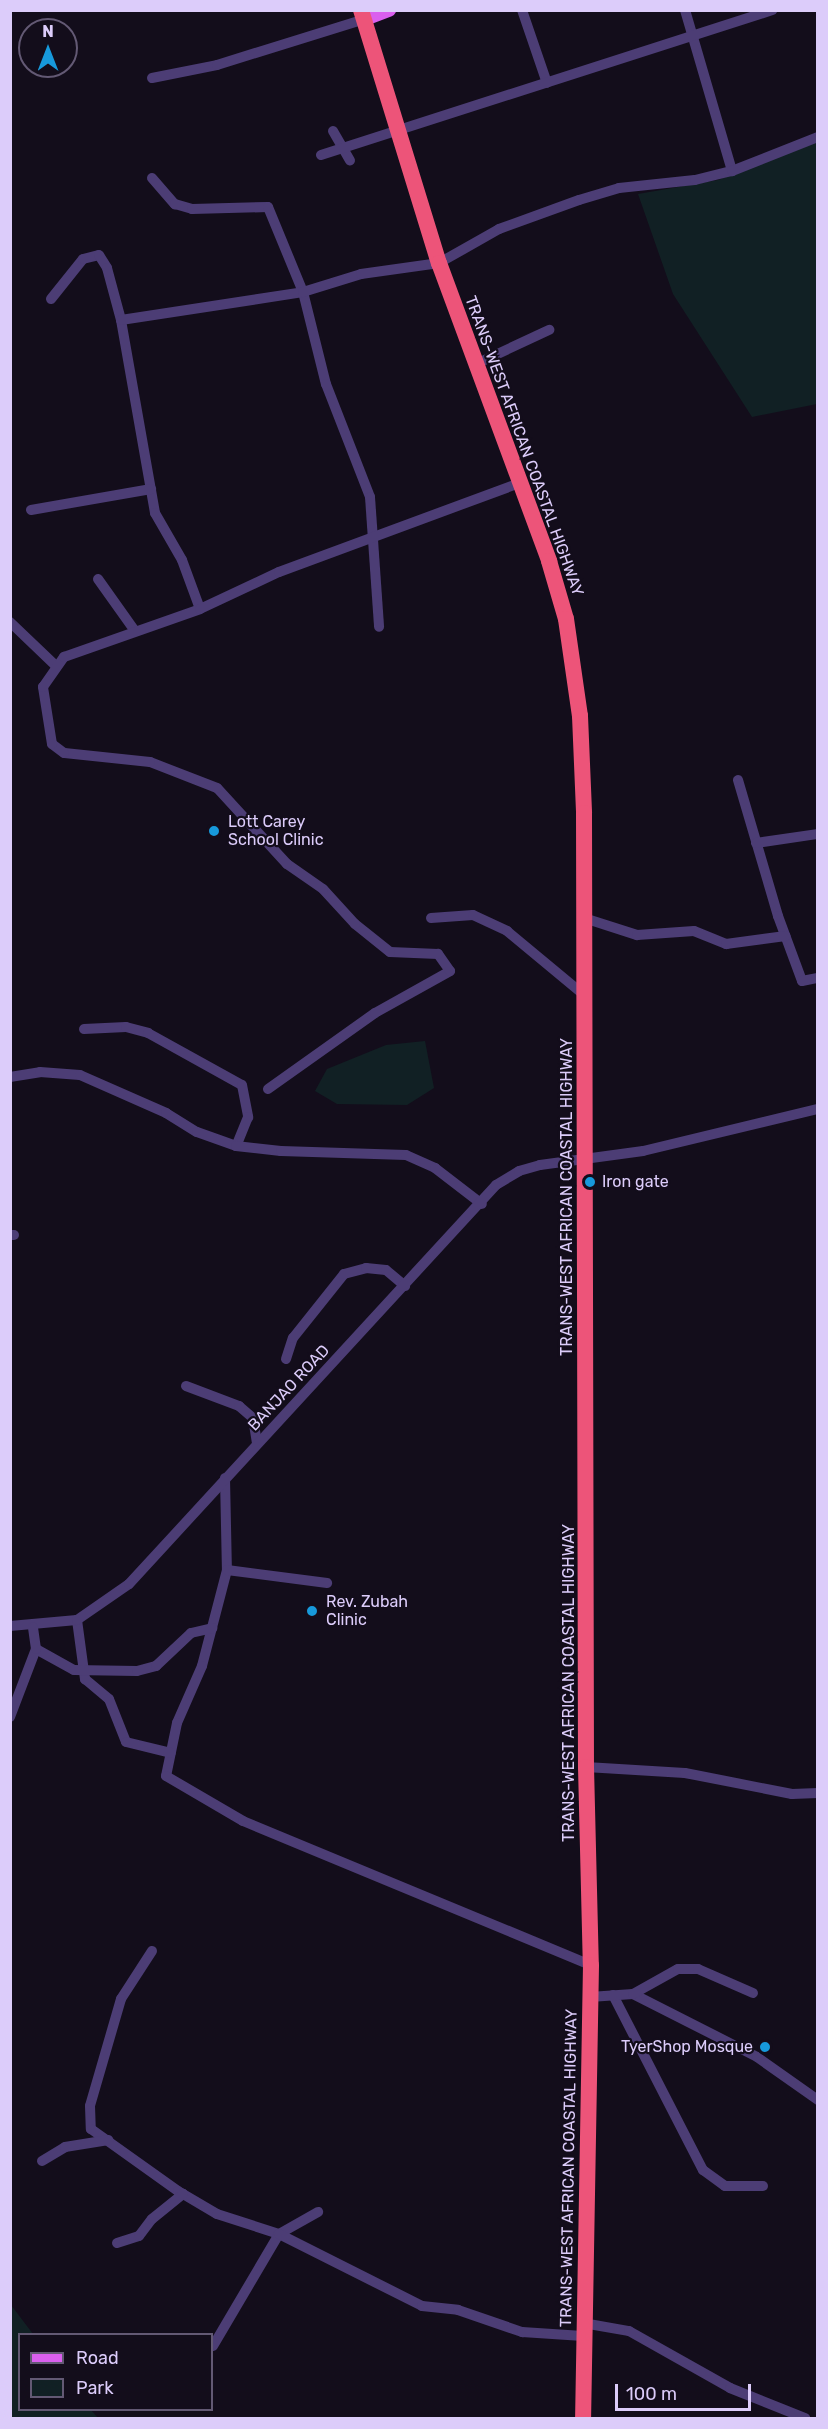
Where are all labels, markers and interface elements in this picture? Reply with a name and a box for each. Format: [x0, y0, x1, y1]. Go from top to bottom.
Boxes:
north arrow [18, 18, 78, 78]
text: N [42, 22, 54, 41]
street label: TRANS-WEST AFRICAN COASTAL HIGHWAY [460, 293, 588, 599]
place label: Lott Carey School Clinic [228, 812, 324, 850]
marker: Lott Carey School Clinic [205, 822, 223, 840]
street label: TRANS-WEST AFRICAN COASTAL HIGHWAY [557, 1037, 577, 1357]
place label: Iron gate [602, 1172, 669, 1192]
marker: Iron gate [583, 1175, 597, 1189]
street label: BANJAO ROAD [244, 1341, 334, 1435]
street label: TRANS-WEST AFRICAN COASTAL HIGHWAY [559, 1523, 579, 1843]
place label: Rev. Zubah Clinic [326, 1592, 408, 1630]
marker: Rev. Zubah Clinic [303, 1602, 321, 1620]
street label: TRANS-WEST AFRICAN COASTAL HIGHWAY [557, 2008, 581, 2328]
place label: TyerShop Mosque [621, 2037, 753, 2057]
marker: TyerShop Mosque [758, 2040, 772, 2054]
legend [18, 2333, 213, 2411]
text: Road [76, 2347, 119, 2369]
scale bar [618, 2372, 754, 2410]
text: Park [76, 2377, 113, 2399]
text: 100 m [626, 2383, 677, 2405]

